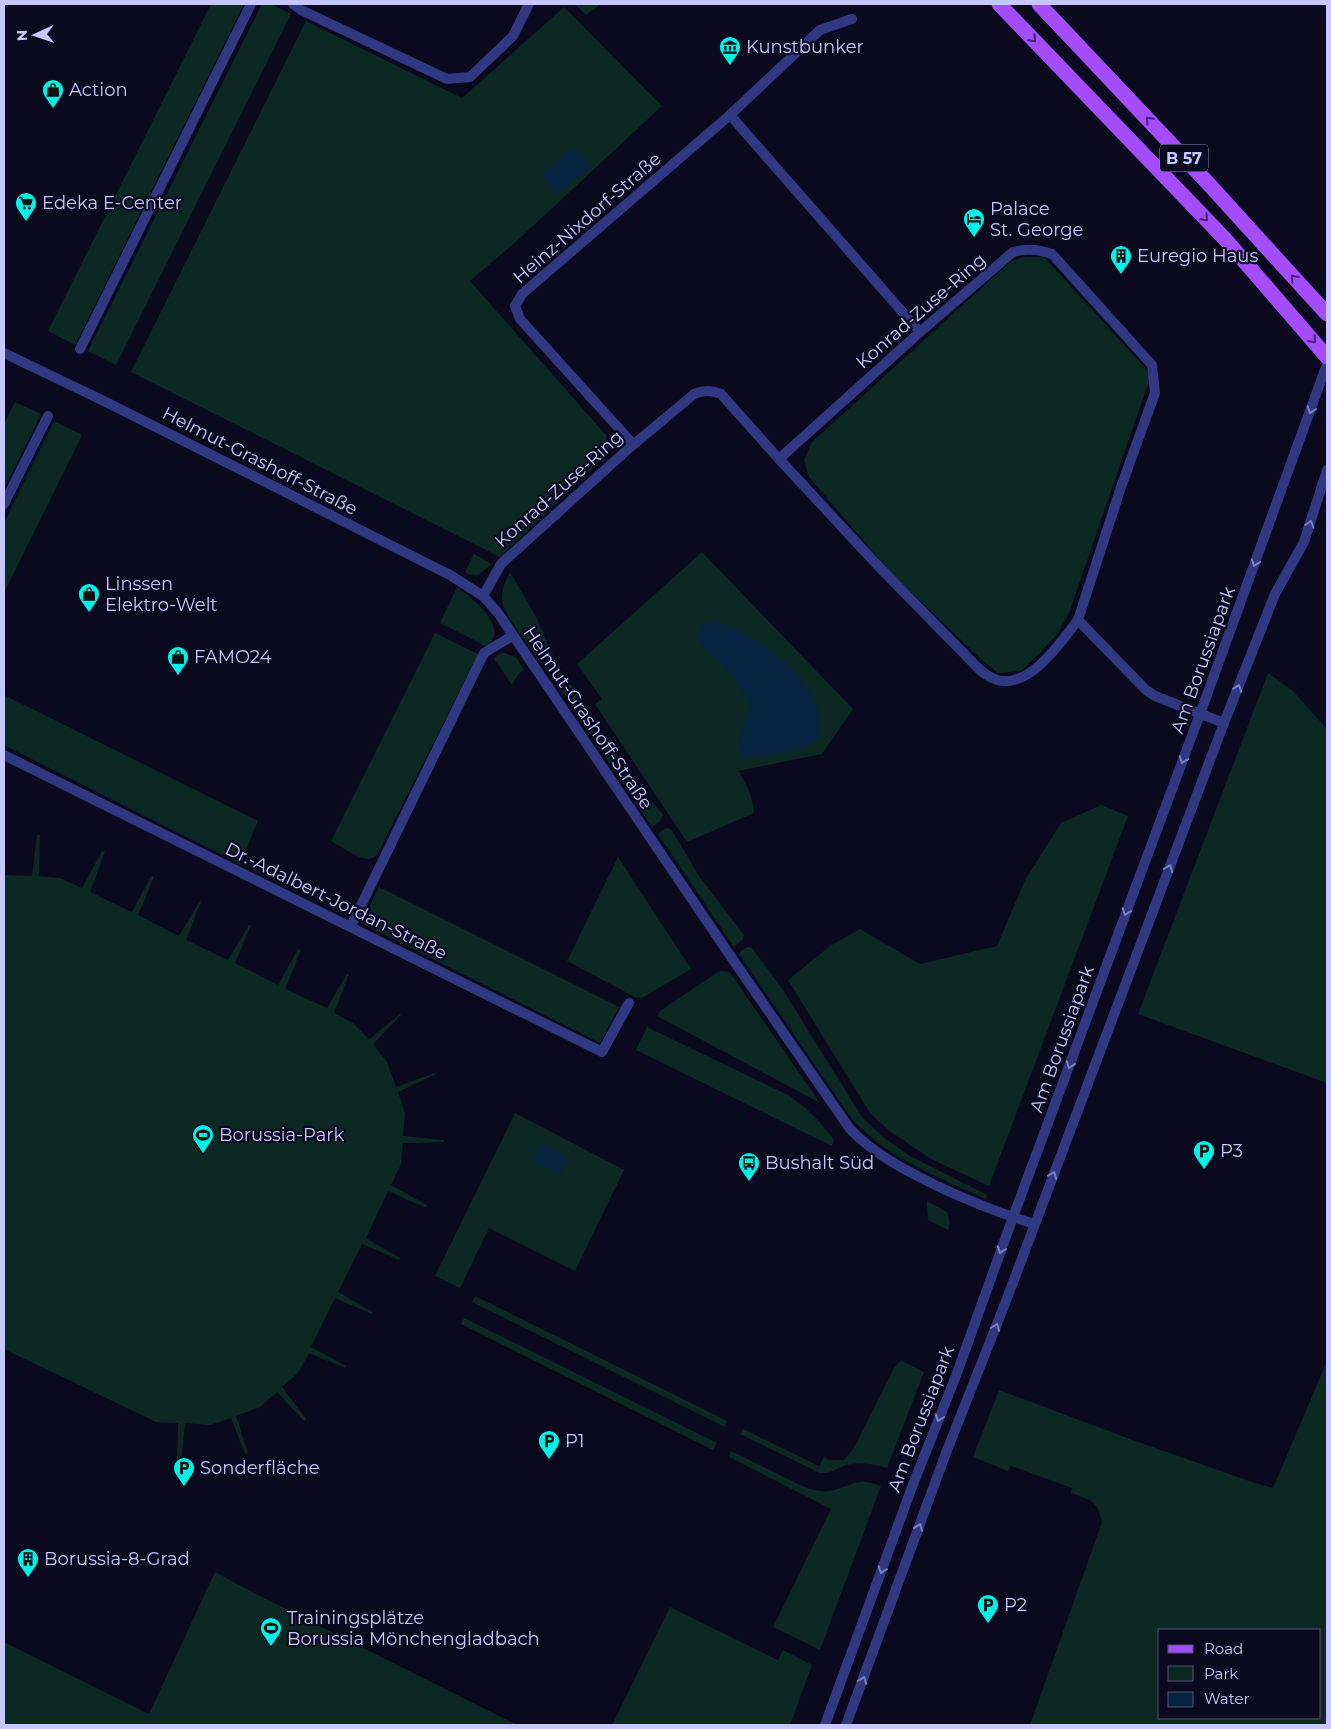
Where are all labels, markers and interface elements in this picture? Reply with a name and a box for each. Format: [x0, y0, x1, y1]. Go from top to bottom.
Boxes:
north arrow [10, 10, 60, 60]
text: N [13, 30, 31, 42]
one-way arrow [1027, 33, 1036, 42]
museum icon: Kunstbunker [718, 35, 742, 66]
place label: Kunstbunker [746, 36, 864, 58]
shop icon: Action [41, 78, 65, 109]
place label: Action [69, 79, 128, 101]
one-way arrow [1146, 116, 1155, 125]
road number: B 57 [1160, 144, 1208, 172]
street label: Heinz-Nixdorf-Straße [509, 148, 666, 288]
supermarket icon: Edeka E-Center [14, 191, 38, 222]
place label: Edeka E-Center [42, 192, 182, 214]
place label: Palace St. George [990, 198, 1083, 241]
hotel icon: Palace St. George [962, 207, 986, 238]
one-way arrow [1199, 213, 1208, 222]
building icon: Euregio Haus [1109, 244, 1133, 275]
place label: Euregio Haus [1137, 245, 1258, 267]
street label: Konrad-Zuse-Ring [852, 249, 990, 373]
one-way arrow [1291, 274, 1300, 283]
one-way arrow [1307, 334, 1315, 343]
street label: Helmut-Grashoff-Straße [159, 402, 361, 520]
one-way arrow [1307, 405, 1317, 414]
street label: Konrad-Zuse-Ring [490, 426, 628, 552]
one-way arrow [1304, 520, 1314, 529]
one-way arrow [1251, 558, 1261, 566]
place label: Linssen Elektro-Welt [105, 573, 218, 616]
shop icon: Linssen Elektro-Welt [77, 582, 101, 613]
street label: Am Borussiapark [1166, 583, 1240, 736]
street label: Helmut-Grashoff-Straße [519, 622, 658, 814]
shop icon: FAMO24 [166, 645, 190, 676]
place label: FAMO24 [194, 646, 272, 668]
one-way arrow [1232, 684, 1242, 693]
one-way arrow [1179, 755, 1189, 764]
street label: Dr.-Adalbert-Jordan-Straße [221, 838, 451, 964]
one-way arrow [1163, 864, 1174, 873]
one-way arrow [1122, 908, 1132, 916]
street label: Am Borussiapark [1025, 962, 1099, 1115]
one-way arrow [1066, 1060, 1076, 1068]
sports icon: Borussia-Park [191, 1123, 215, 1154]
place label: Borussia-Park [219, 1124, 344, 1146]
parking icon: P3 [1192, 1139, 1216, 1170]
place label: P3 [1220, 1140, 1243, 1162]
bus stop icon: Bushalt Süd [737, 1151, 761, 1182]
place label: Bushalt Süd [765, 1152, 874, 1174]
one-way arrow [1047, 1172, 1057, 1180]
one-way arrow [997, 1245, 1007, 1254]
one-way arrow [990, 1324, 1000, 1332]
street label: Am Borussiapark [883, 1343, 959, 1495]
one-way arrow [935, 1413, 945, 1422]
parking icon: P1 [537, 1429, 561, 1460]
place label: P1 [565, 1430, 584, 1452]
parking icon: Sonderfläche [172, 1456, 196, 1487]
place label: Sonderfläche [200, 1457, 320, 1479]
one-way arrow [913, 1523, 923, 1532]
building icon: Borussia-8-Grad [16, 1547, 40, 1578]
place label: Borussia-8-Grad [44, 1548, 190, 1570]
one-way arrow [878, 1566, 888, 1574]
parking icon: P2 [976, 1593, 1000, 1624]
place label: P2 [1004, 1594, 1027, 1616]
place label: Trainingsplätze Borussia Mönchengladbach [287, 1607, 540, 1650]
sports icon: Trainingsplätze Borussia Mönchengladbach [259, 1616, 283, 1647]
legend [1158, 1629, 1321, 1719]
text: Road [1204, 1639, 1243, 1658]
text: Park [1204, 1664, 1238, 1683]
one-way arrow [857, 1676, 867, 1684]
text: Water [1204, 1689, 1250, 1708]

